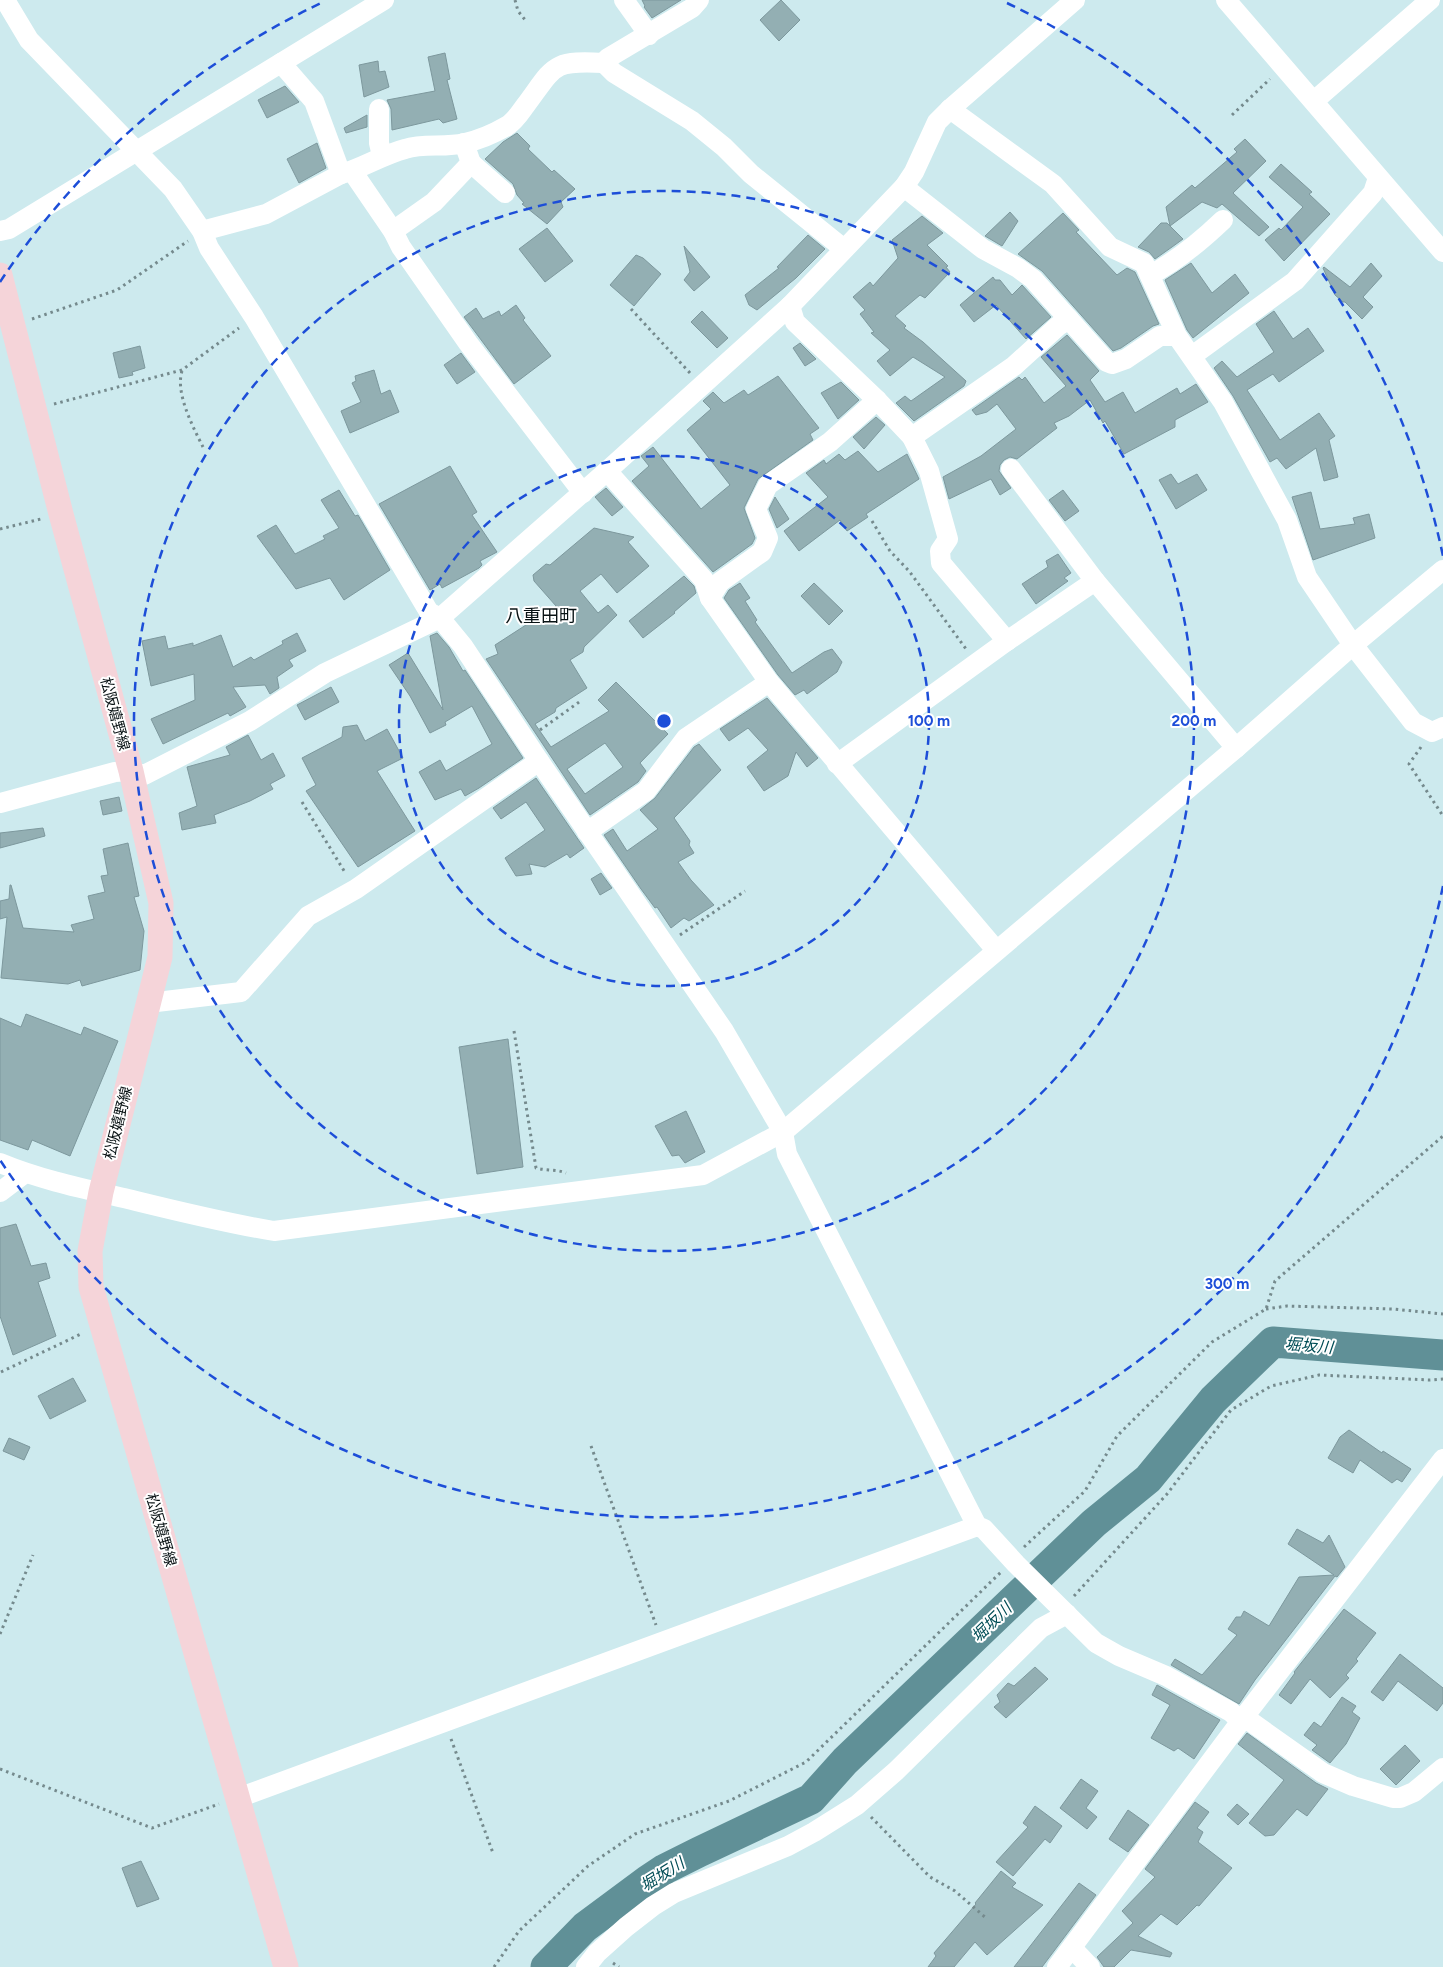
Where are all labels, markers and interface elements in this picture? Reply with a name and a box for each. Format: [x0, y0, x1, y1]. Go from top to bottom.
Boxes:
district label: 八重田町 [505, 605, 577, 627]
street label: 松阪嬉野線 [97, 675, 133, 753]
centre of rings [655, 712, 673, 730]
text: 100 m [908, 712, 950, 730]
text: 200 m [1172, 712, 1216, 730]
street label: 松阪嬉野線 [100, 1084, 136, 1162]
text: 300 m [1205, 1275, 1249, 1293]
water label: 堀坂川 [1284, 1334, 1336, 1357]
street label: 松阪嬉野線 [142, 1491, 180, 1569]
water label: 堀坂川 [967, 1597, 1017, 1646]
water label: 堀坂川 [637, 1853, 689, 1895]

